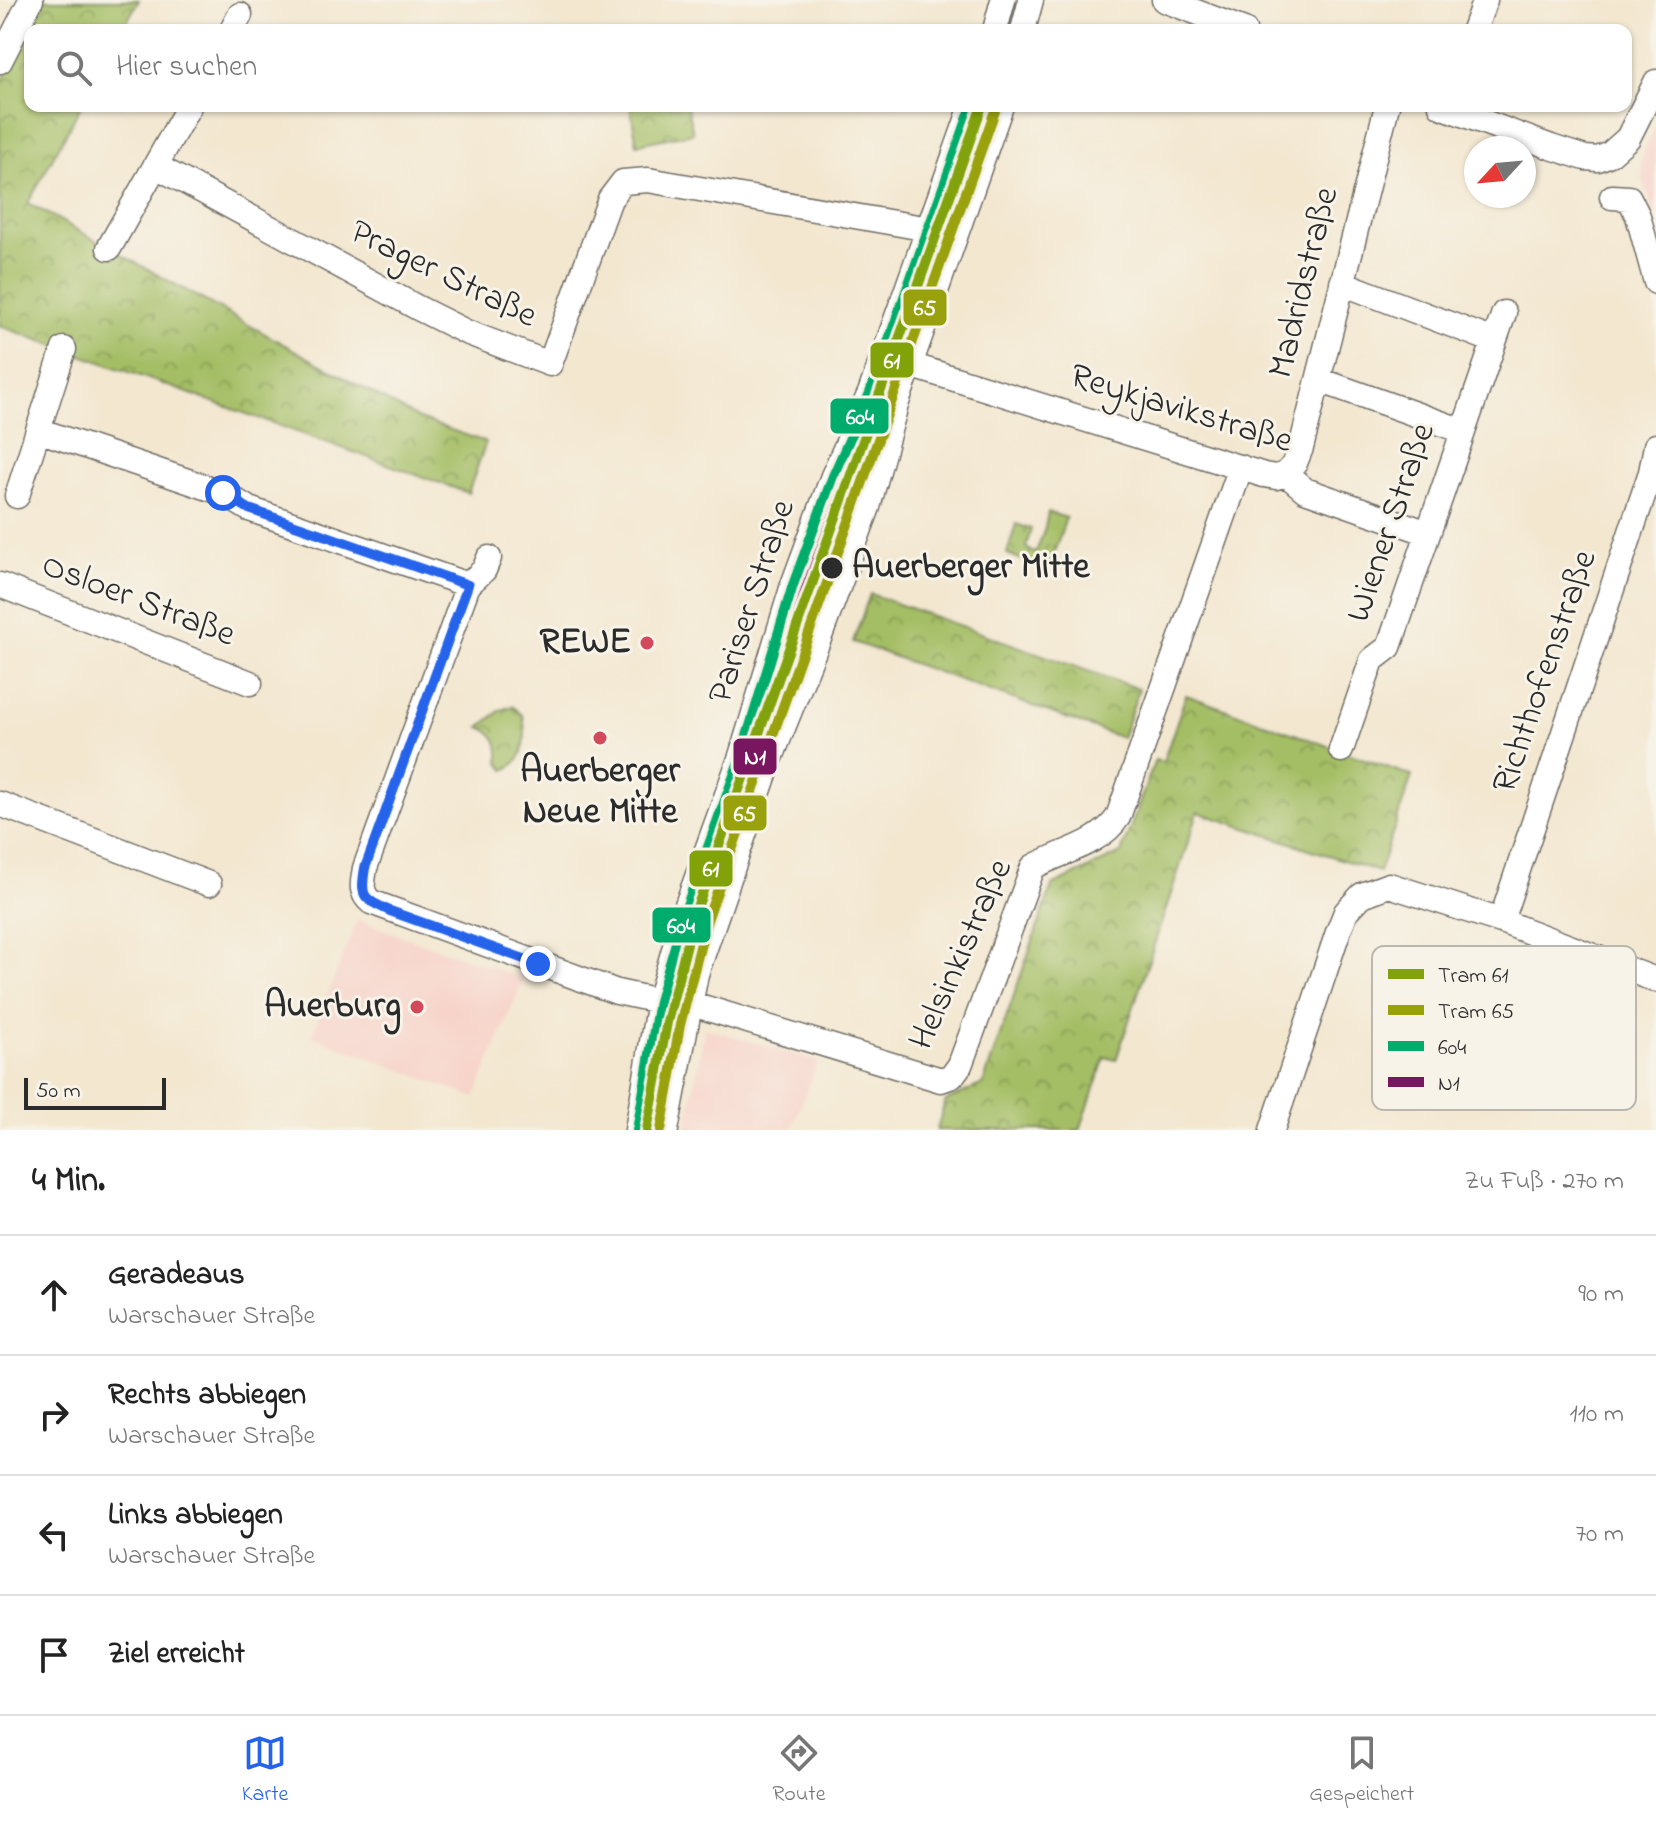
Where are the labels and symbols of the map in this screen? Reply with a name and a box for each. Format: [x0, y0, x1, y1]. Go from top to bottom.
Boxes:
north arrow [1464, 136, 1536, 208]
street label: Madridstraße [1256, 181, 1355, 384]
street label: Prager Straße [340, 207, 546, 344]
line badge: 65 [902, 288, 948, 327]
text: 65 [914, 294, 937, 326]
line badge: 61 [869, 341, 915, 379]
text: 61 [884, 347, 900, 379]
street label: Reykjavikstraße [1063, 351, 1300, 469]
line badge: 604 [829, 397, 890, 435]
text: 604 [846, 403, 875, 435]
street label: Wiener Straße [1333, 416, 1451, 630]
route start [205, 475, 241, 511]
street label: Pariser Straße [695, 493, 811, 711]
street label: Osloer Straße [33, 540, 243, 663]
place label: Auerberger Mitte [852, 542, 1090, 596]
street label: Richthofenstraße [1480, 542, 1613, 801]
marker: Auerberger Mitte [819, 555, 845, 581]
place label: REWE [540, 617, 631, 670]
marker: REWE [638, 634, 656, 652]
marker: Auerberger Neue Mitte [591, 729, 609, 747]
line badge: N1 [732, 737, 778, 776]
text: N1 [744, 743, 766, 775]
place label: Auerberger Neue Mitte [520, 746, 681, 840]
line badge: 65 [722, 794, 768, 832]
text: 65 [734, 800, 757, 832]
line badge: 61 [688, 849, 734, 888]
street label: Helsinkistraße [896, 850, 1028, 1059]
text: 61 [703, 855, 719, 887]
line badge: 604 [651, 906, 712, 944]
text: 604 [667, 912, 696, 944]
route end [520, 946, 556, 982]
legend [1372, 946, 1636, 1110]
text: Tram 61 [1438, 961, 1509, 993]
place label: Auerburg [264, 981, 401, 1035]
text: Tram 65 [1438, 997, 1514, 1029]
marker: Auerburg [408, 998, 426, 1016]
text: 604 [1438, 1033, 1466, 1065]
text: N1 [1438, 1069, 1460, 1101]
scale bar [24, 1074, 166, 1110]

